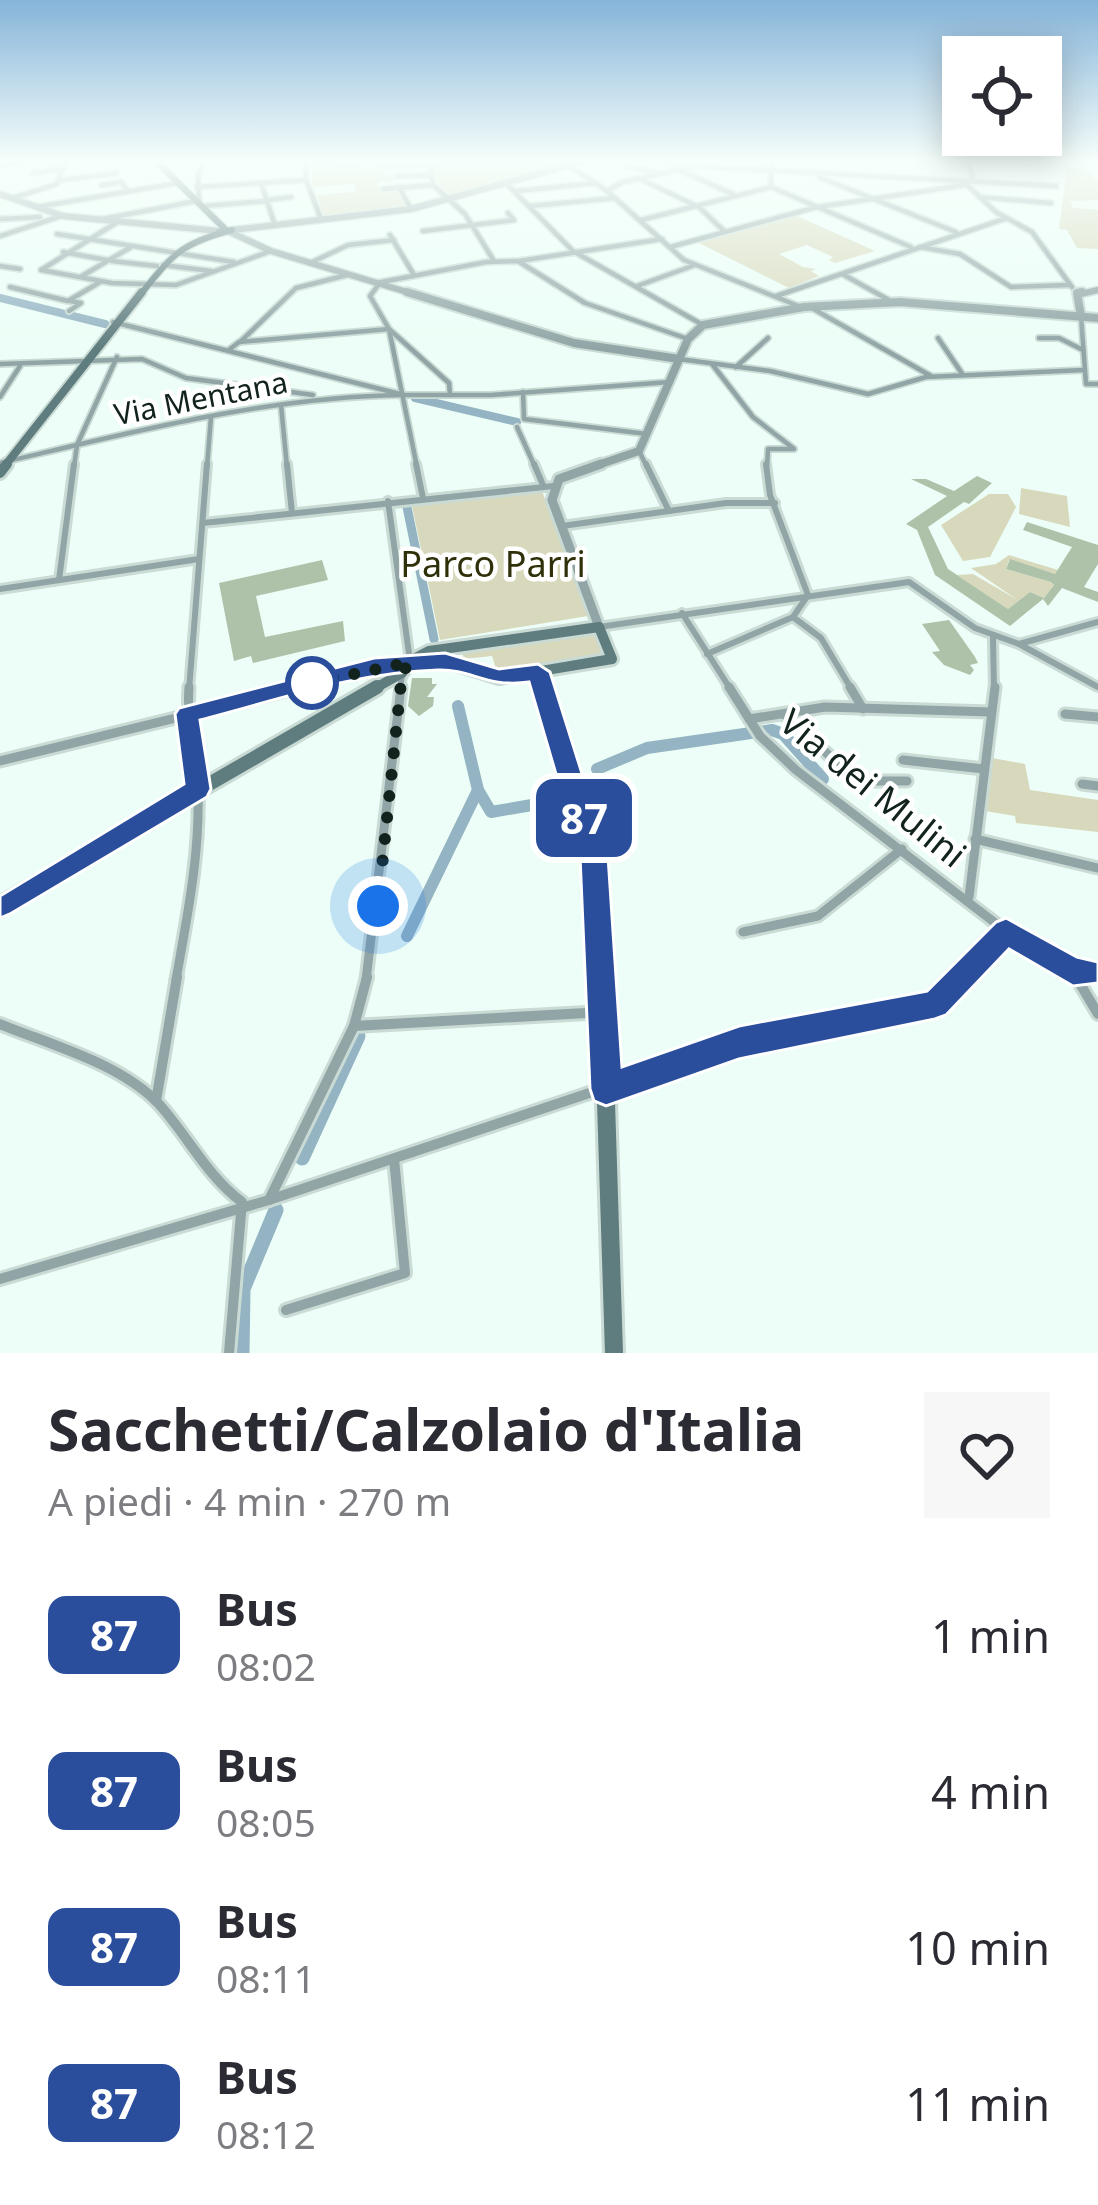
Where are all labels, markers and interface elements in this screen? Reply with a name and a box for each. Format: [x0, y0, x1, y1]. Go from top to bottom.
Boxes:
map controls [942, 36, 1062, 156]
button: locate [942, 36, 1062, 156]
street label: Via Mentana [110, 361, 291, 434]
park label: Parco Parri [400, 539, 586, 588]
unlabelled marker [287, 658, 337, 708]
street label: Via dei Mulini [770, 697, 977, 878]
line badge: 87 [530, 779, 638, 857]
text: 87 [560, 789, 608, 846]
your location [348, 876, 408, 936]
text: Sacchetti/Calzolaio d'Italia [48, 1390, 804, 1468]
button: heart [924, 1392, 1050, 1518]
text: A piedi · 4 min · 270 m [48, 1474, 451, 1527]
text: Bus [216, 1578, 298, 1639]
text: 1 min [931, 1605, 1050, 1666]
text: 87 [90, 1606, 138, 1663]
text: 08:02 [216, 1639, 316, 1692]
text: Bus [216, 1734, 298, 1795]
text: 4 min [931, 1761, 1050, 1822]
text: 87 [90, 1762, 138, 1819]
text: 08:05 [216, 1795, 316, 1848]
text: Bus [216, 1890, 298, 1951]
text: 10 min [905, 1917, 1050, 1978]
text: 87 [90, 1918, 138, 1975]
text: 08:11 [216, 1951, 316, 2004]
text: Bus [216, 2046, 298, 2107]
text: 11 min [905, 2073, 1050, 2134]
text: 87 [90, 2074, 138, 2131]
text: 08:12 [216, 2107, 316, 2160]

